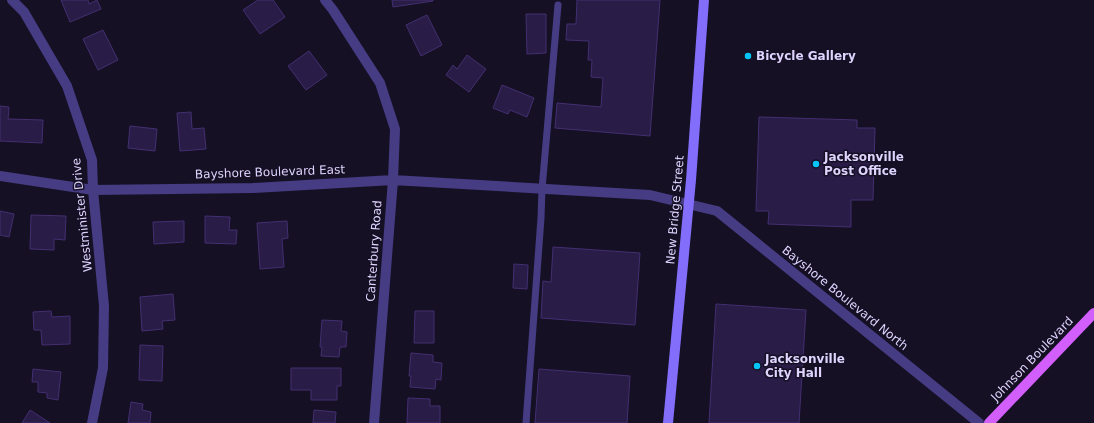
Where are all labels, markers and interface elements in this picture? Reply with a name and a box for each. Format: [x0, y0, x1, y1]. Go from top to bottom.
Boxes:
place label: Bicycle Gallery [756, 49, 856, 63]
marker: Bicycle Gallery [743, 51, 753, 61]
place label: Jacksonville Post Office [823, 150, 904, 178]
street label: New Bridge Street [663, 155, 687, 265]
street label: Westminister Drive [69, 157, 95, 273]
marker: Jacksonville Post Office [811, 159, 821, 169]
street label: Bayshore Boulevard East [195, 162, 346, 182]
street label: Canterbury Road [363, 200, 385, 302]
street label: Bayshore Boulevard North [779, 243, 911, 353]
street label: Johnson Boulevard [987, 314, 1076, 405]
place label: Jacksonville City Hall [764, 352, 845, 380]
marker: Jacksonville City Hall [752, 361, 762, 371]

